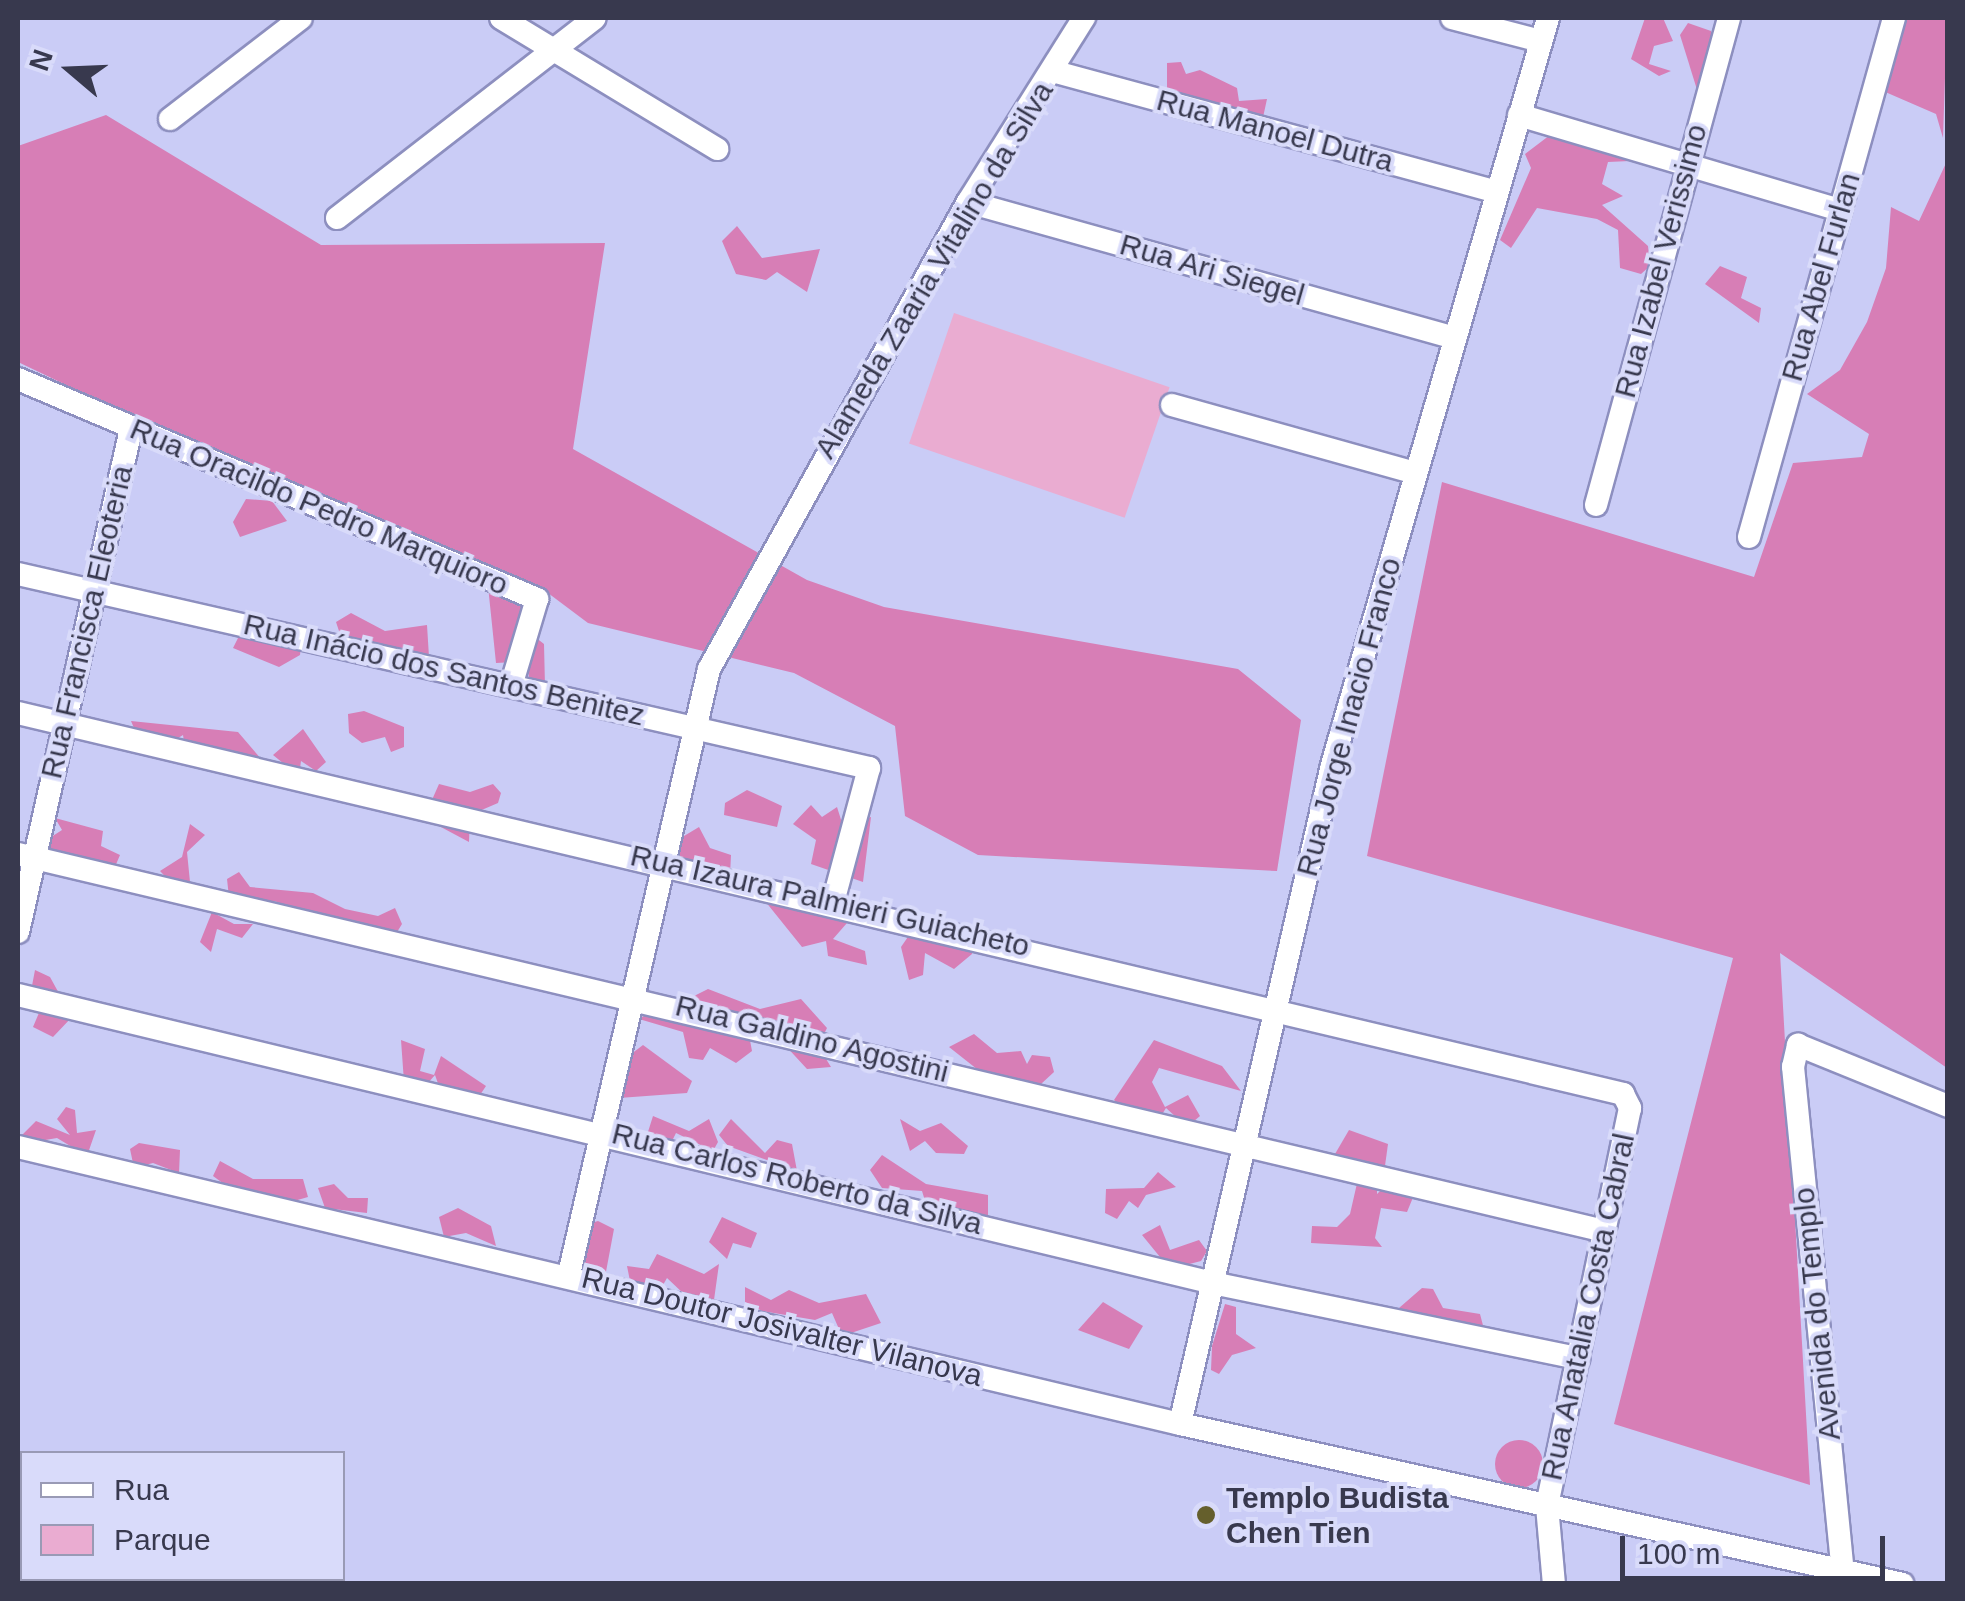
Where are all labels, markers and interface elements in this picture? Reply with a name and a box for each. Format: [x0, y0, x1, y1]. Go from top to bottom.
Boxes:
north arrow [20, 20, 120, 120]
text: N [23, 45, 59, 75]
street label: Alameda Zaaria Vitalino da Silva [807, 75, 1061, 465]
street label: Rua Manoel Dutra [1153, 82, 1397, 180]
street label: Rua Izabel Verissimo [1607, 120, 1715, 402]
street label: Rua Abel Furlan [1774, 168, 1868, 386]
street label: Rua Ari Siegel [1115, 226, 1309, 314]
street label: Rua Oracildo Pedro Marquioro [125, 411, 513, 603]
street label: Rua Francisca Eleoteria [33, 462, 141, 782]
street label: Rua Jorge Inacio Franco [1289, 554, 1409, 880]
street label: Rua Inácio dos Santos Benitez [240, 606, 648, 734]
street label: Rua Izaura Palmieri Guiacheto [627, 838, 1033, 964]
street label: Rua Galdino Agostini [671, 987, 953, 1091]
street label: Rua Carlos Roberto da Silva [608, 1116, 986, 1242]
street label: Rua Anatalia Costa Cabral [1533, 1130, 1643, 1484]
street label: Avenida do Templo [1786, 1186, 1848, 1442]
street label: Rua Doutor Josivalter Vilanova [578, 1260, 986, 1394]
legend [20, 1451, 345, 1581]
text: Rua [114, 1473, 169, 1506]
place label: Templo Budista Chen Tien [1226, 1480, 1449, 1550]
marker: Templo Budista Chen Tien [1195, 1504, 1217, 1526]
scale bar [1625, 1516, 1890, 1578]
text: Parque [114, 1523, 211, 1556]
text: 100 m [1637, 1537, 1720, 1570]

